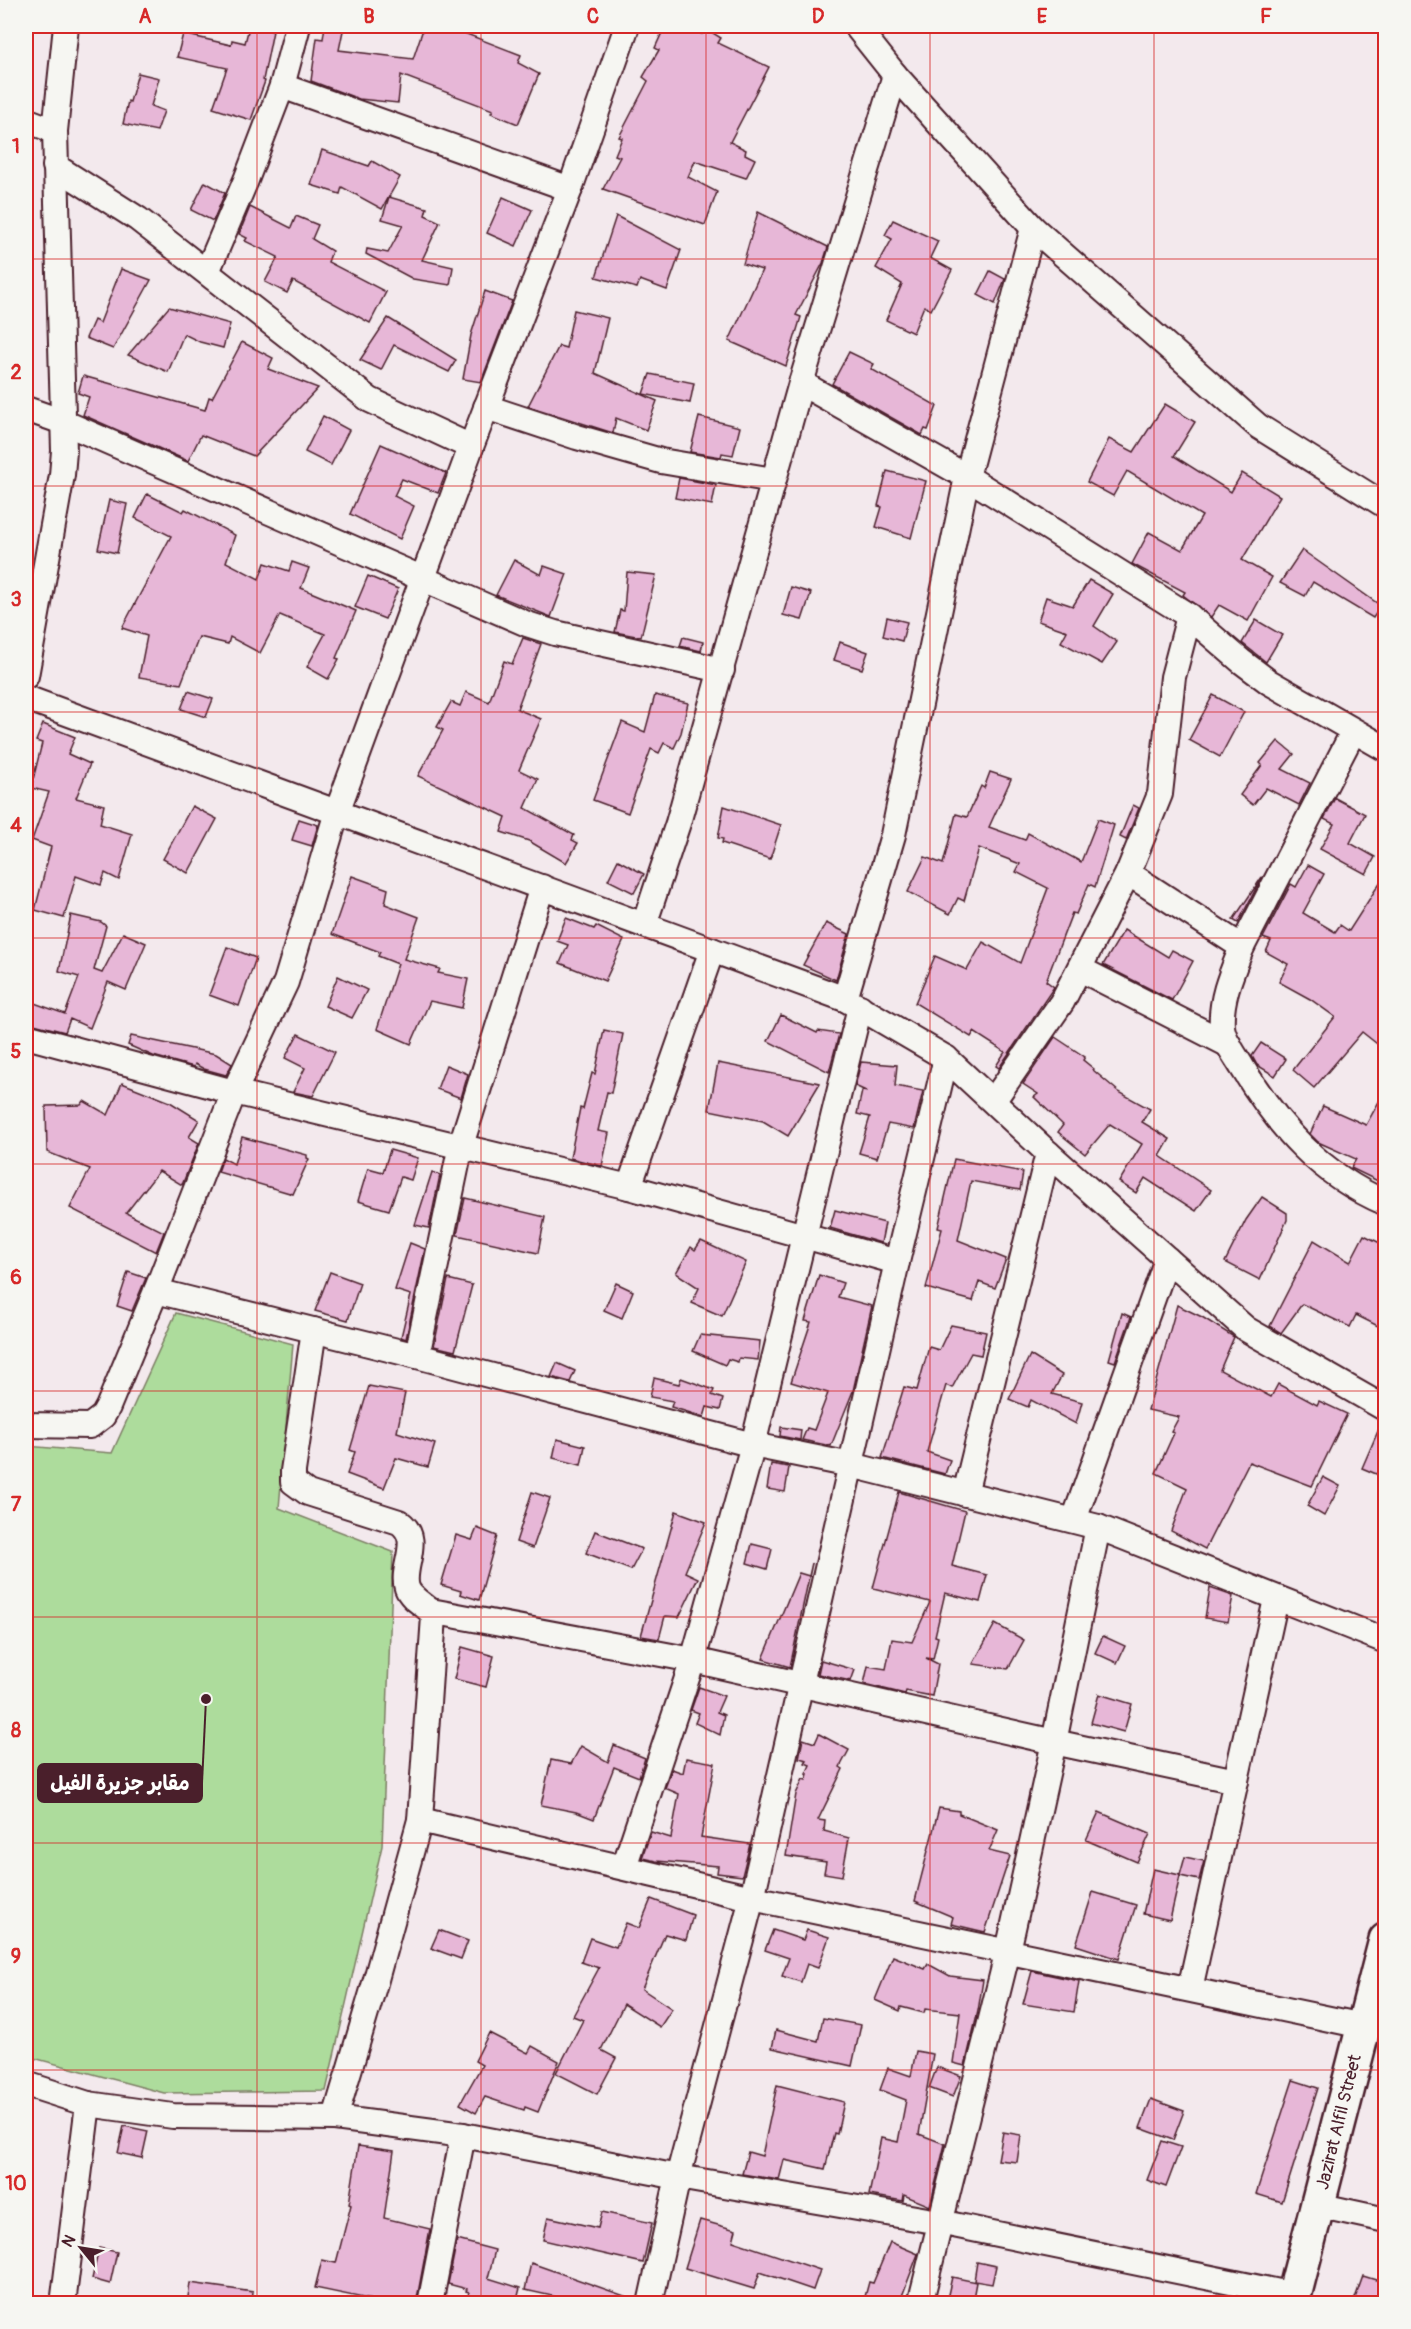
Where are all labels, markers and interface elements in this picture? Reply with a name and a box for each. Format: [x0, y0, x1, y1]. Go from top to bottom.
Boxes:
text: A [139, 4, 152, 29]
text: B [363, 4, 375, 29]
text: C [587, 4, 599, 29]
text: D [812, 4, 825, 29]
text: E [1037, 4, 1048, 29]
text: F [1260, 4, 1272, 29]
text: 1 [12, 134, 20, 159]
text: 2 [10, 360, 22, 385]
text: 3 [10, 587, 22, 612]
text: 4 [10, 813, 22, 838]
text: 5 [11, 1039, 22, 1064]
text: 6 [10, 1265, 22, 1290]
text: 7 [11, 1492, 22, 1517]
text: 8 [11, 1718, 21, 1743]
callout: مقابر جزيرة الفيل [38, 1764, 202, 1802]
text: مقابر جزيرة الفيل [50, 1771, 190, 1796]
text: 9 [11, 1944, 21, 1969]
street label: Jazirat Alfil Street [1311, 2051, 1367, 2192]
text: 10 [5, 2171, 27, 2196]
north arrow [51, 2218, 111, 2278]
text: N [58, 2231, 80, 2251]

